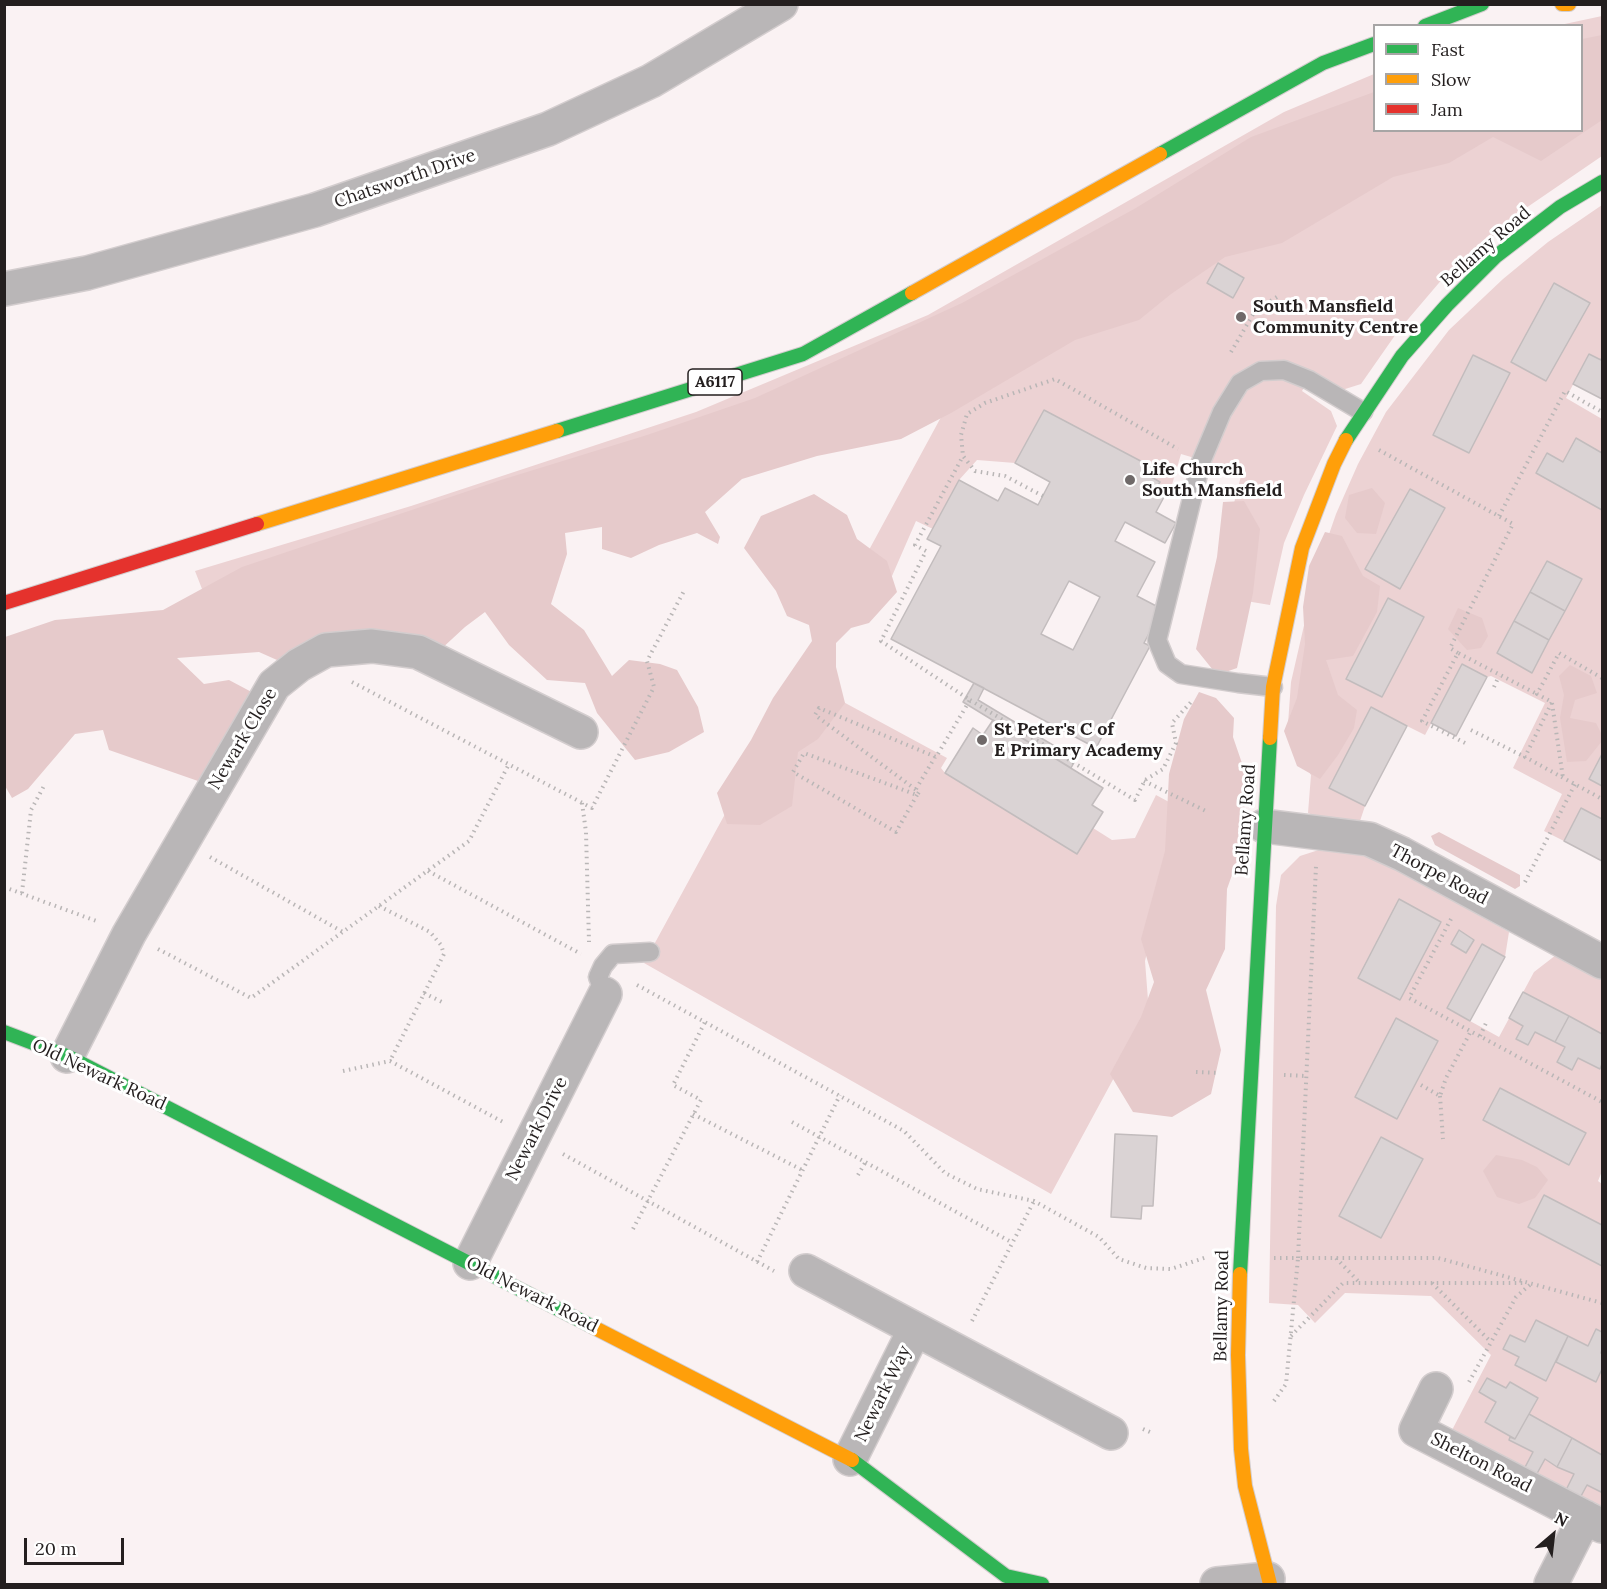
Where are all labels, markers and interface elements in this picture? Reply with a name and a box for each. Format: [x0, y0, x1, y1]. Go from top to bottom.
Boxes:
legend [1373, 24, 1583, 132]
text: Fast [1431, 38, 1465, 61]
text: Slow [1431, 68, 1471, 91]
text: Jam [1431, 98, 1463, 121]
street label: Chatsworth Drive [332, 145, 478, 213]
street label: Bellamy Road [1437, 202, 1535, 292]
place label: South Mansfield Community Centre [1253, 296, 1418, 338]
marker: South Mansfield Community Centre [1234, 310, 1248, 324]
road number: A6117 [688, 369, 742, 395]
place label: Life Church South Mansfield [1142, 459, 1282, 502]
marker: Life Church South Mansfield [1123, 473, 1137, 487]
street label: Newark Close [204, 684, 282, 794]
place label: St Peter's C of E Primary Academy [994, 719, 1163, 762]
marker: St Peter's C of E Primary Academy [975, 733, 989, 747]
street label: Bellamy Road [1231, 763, 1261, 877]
street label: Thorpe Road [1386, 840, 1492, 910]
street label: Old Newark Road [29, 1035, 169, 1115]
street label: Newark Drive [502, 1073, 572, 1185]
street label: Bellamy Road [1210, 1250, 1234, 1362]
street label: Old Newark Road [462, 1252, 602, 1338]
street label: Newark Way [850, 1342, 916, 1446]
street label: Shelton Road [1427, 1428, 1535, 1498]
north arrow [1523, 1505, 1583, 1565]
text: N [1551, 1507, 1572, 1531]
scale bar [27, 1526, 128, 1564]
text: 20 m [35, 1537, 77, 1560]

